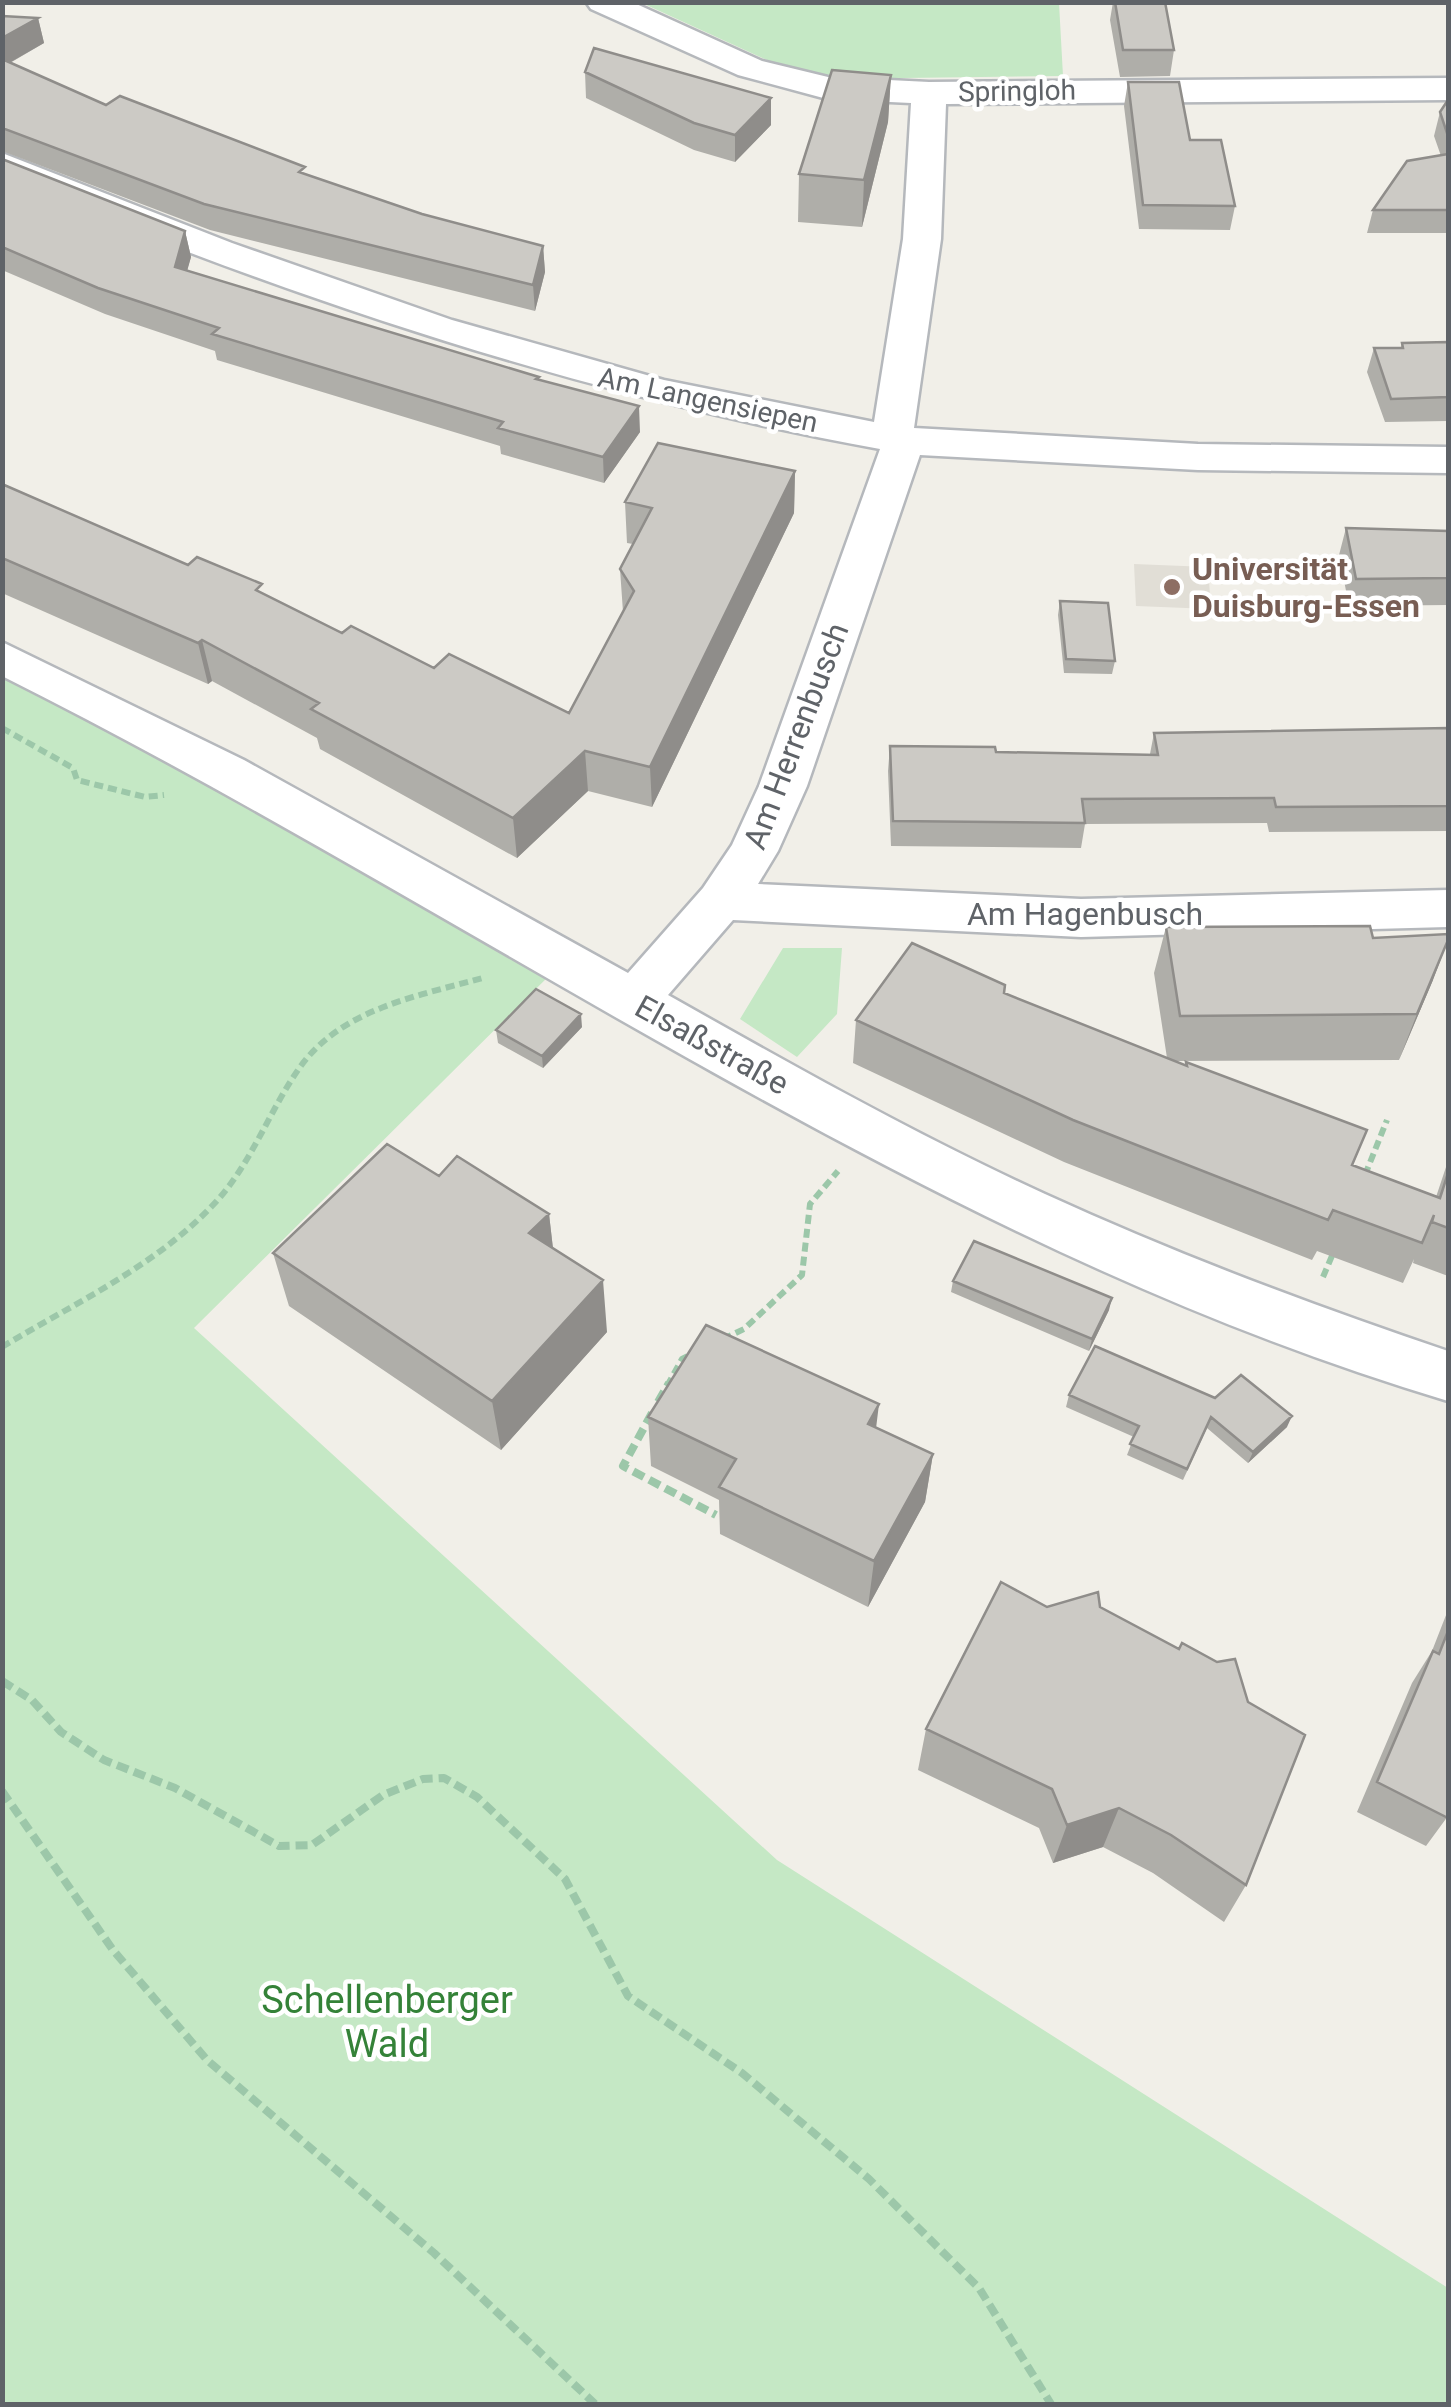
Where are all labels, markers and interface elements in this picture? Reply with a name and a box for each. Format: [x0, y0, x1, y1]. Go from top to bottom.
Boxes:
street label: Springloh [958, 73, 1076, 109]
street label: Am Langensiepen [595, 361, 821, 439]
place label: Universität Duisburg-Essen [1192, 550, 1420, 625]
marker: Universität Duisburg-Essen [1161, 576, 1183, 598]
street label: Am Herrenbusch [735, 618, 857, 854]
street label: Am Hagenbusch [967, 895, 1203, 933]
street label: Elsaßstraße [629, 987, 795, 1103]
park label: Schellenberger Wald [261, 1978, 513, 2066]

